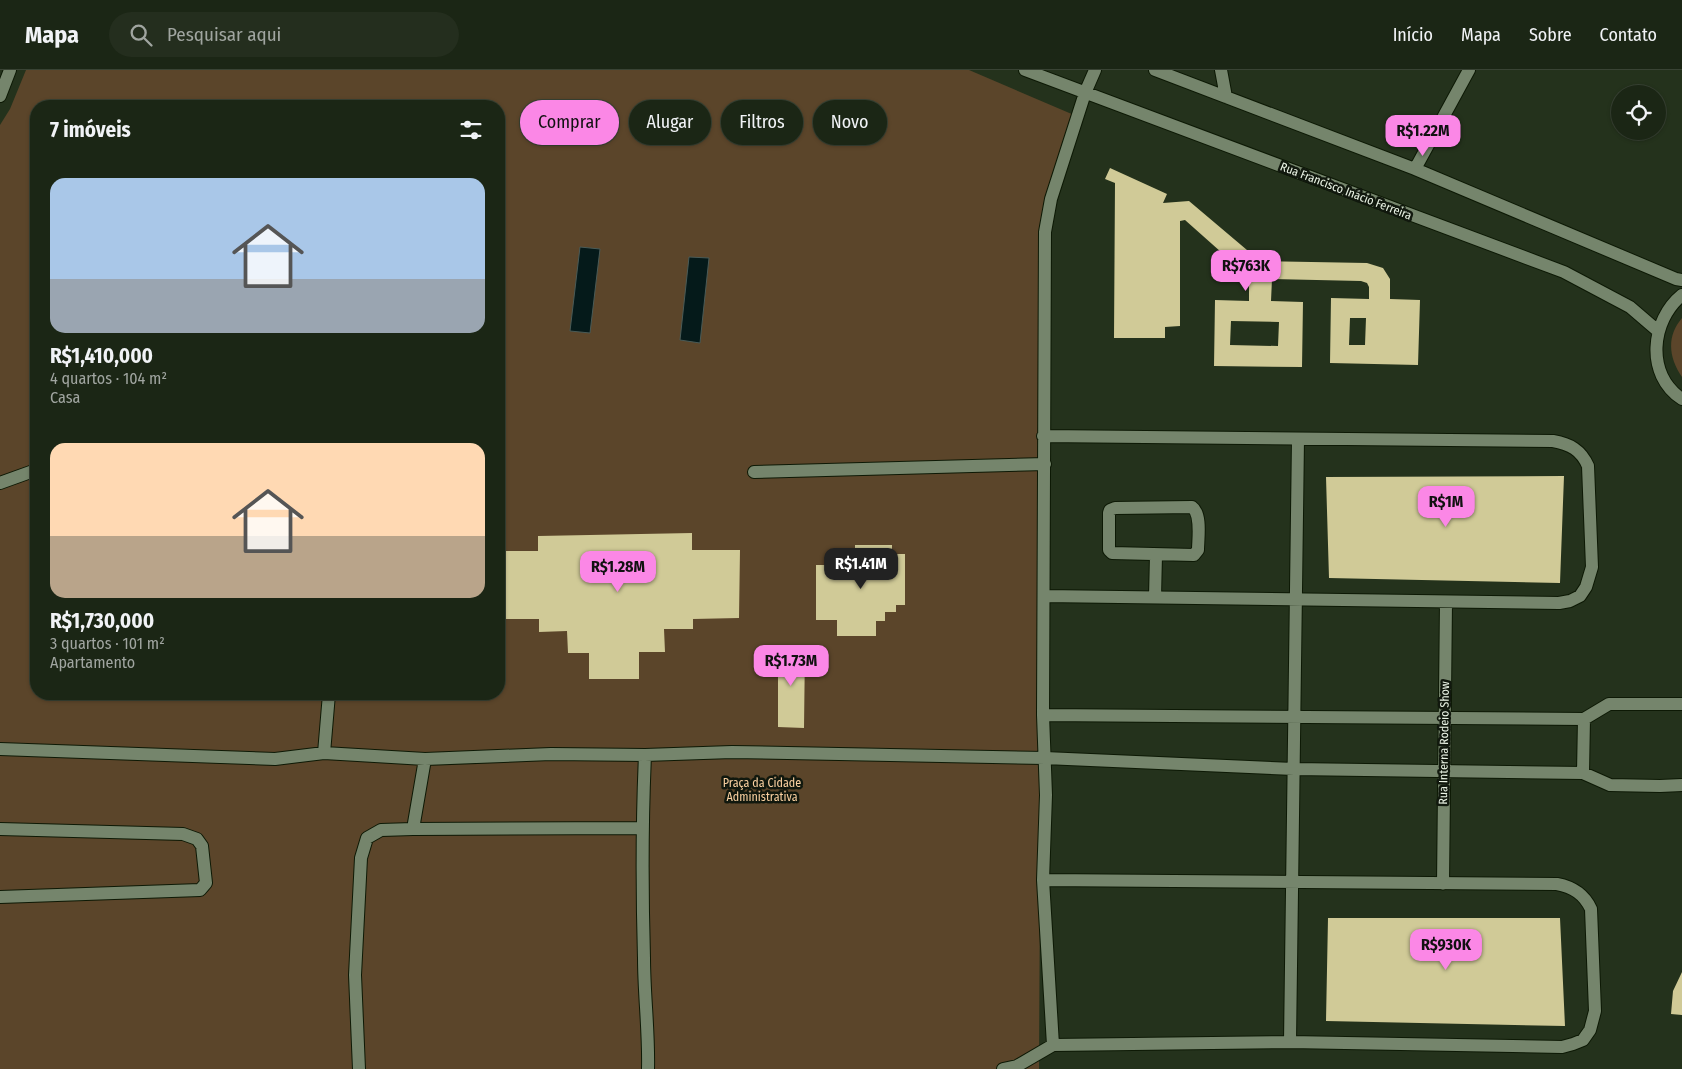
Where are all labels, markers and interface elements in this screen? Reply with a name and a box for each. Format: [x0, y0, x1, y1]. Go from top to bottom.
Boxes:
search box [109, 12, 459, 57]
text: Mapa [25, 21, 79, 49]
icon: search [127, 21, 155, 49]
text: Pesquisar aqui [167, 23, 281, 46]
text: Início [1393, 24, 1433, 46]
text: Mapa [1461, 24, 1501, 46]
text: Sobre [1529, 24, 1572, 46]
text: Contato [1600, 24, 1657, 46]
map controls [1611, 85, 1666, 140]
button: locate [1611, 85, 1666, 140]
chip: Comprar [520, 100, 619, 145]
chip: Alugar [629, 100, 711, 145]
chip: Filtros [721, 100, 803, 145]
chip: Novo [813, 100, 887, 145]
pin: R$1.22M [1377, 114, 1469, 157]
icon: filters [457, 116, 485, 144]
text: 7 imóveis [50, 117, 131, 143]
text: R$1.22M [1396, 121, 1450, 140]
street label: Rua Francisco Inácio Ferreira [1278, 159, 1414, 223]
icon: home [223, 211, 313, 301]
pin: R$763K [1205, 250, 1287, 292]
text: R$763K [1222, 256, 1270, 275]
text: R$1,410,000 [50, 343, 153, 369]
text: 4 quartos · 104 m² [50, 369, 167, 388]
text: Casa [50, 388, 80, 407]
icon: home [223, 476, 313, 566]
pin: R$1M [1416, 486, 1476, 528]
text: R$1M [1429, 492, 1463, 511]
pin: R$1.41M [815, 548, 907, 590]
pin: R$1.28M [572, 550, 664, 593]
text: R$1.41M [835, 554, 887, 573]
text: R$1.28M [591, 557, 645, 576]
text: R$1,730,000 [50, 608, 154, 634]
text: 3 quartos · 101 m² [50, 634, 165, 653]
pin: R$1.73M [745, 644, 837, 687]
text: R$1.73M [765, 651, 817, 670]
text: Apartamento [50, 653, 135, 672]
street label: Rua Interna Rodeio Show [1436, 681, 1452, 805]
park label: Praça da Cidade Administrativa [723, 776, 801, 804]
pin: R$930K [1405, 928, 1487, 971]
text: R$930K [1421, 935, 1471, 954]

